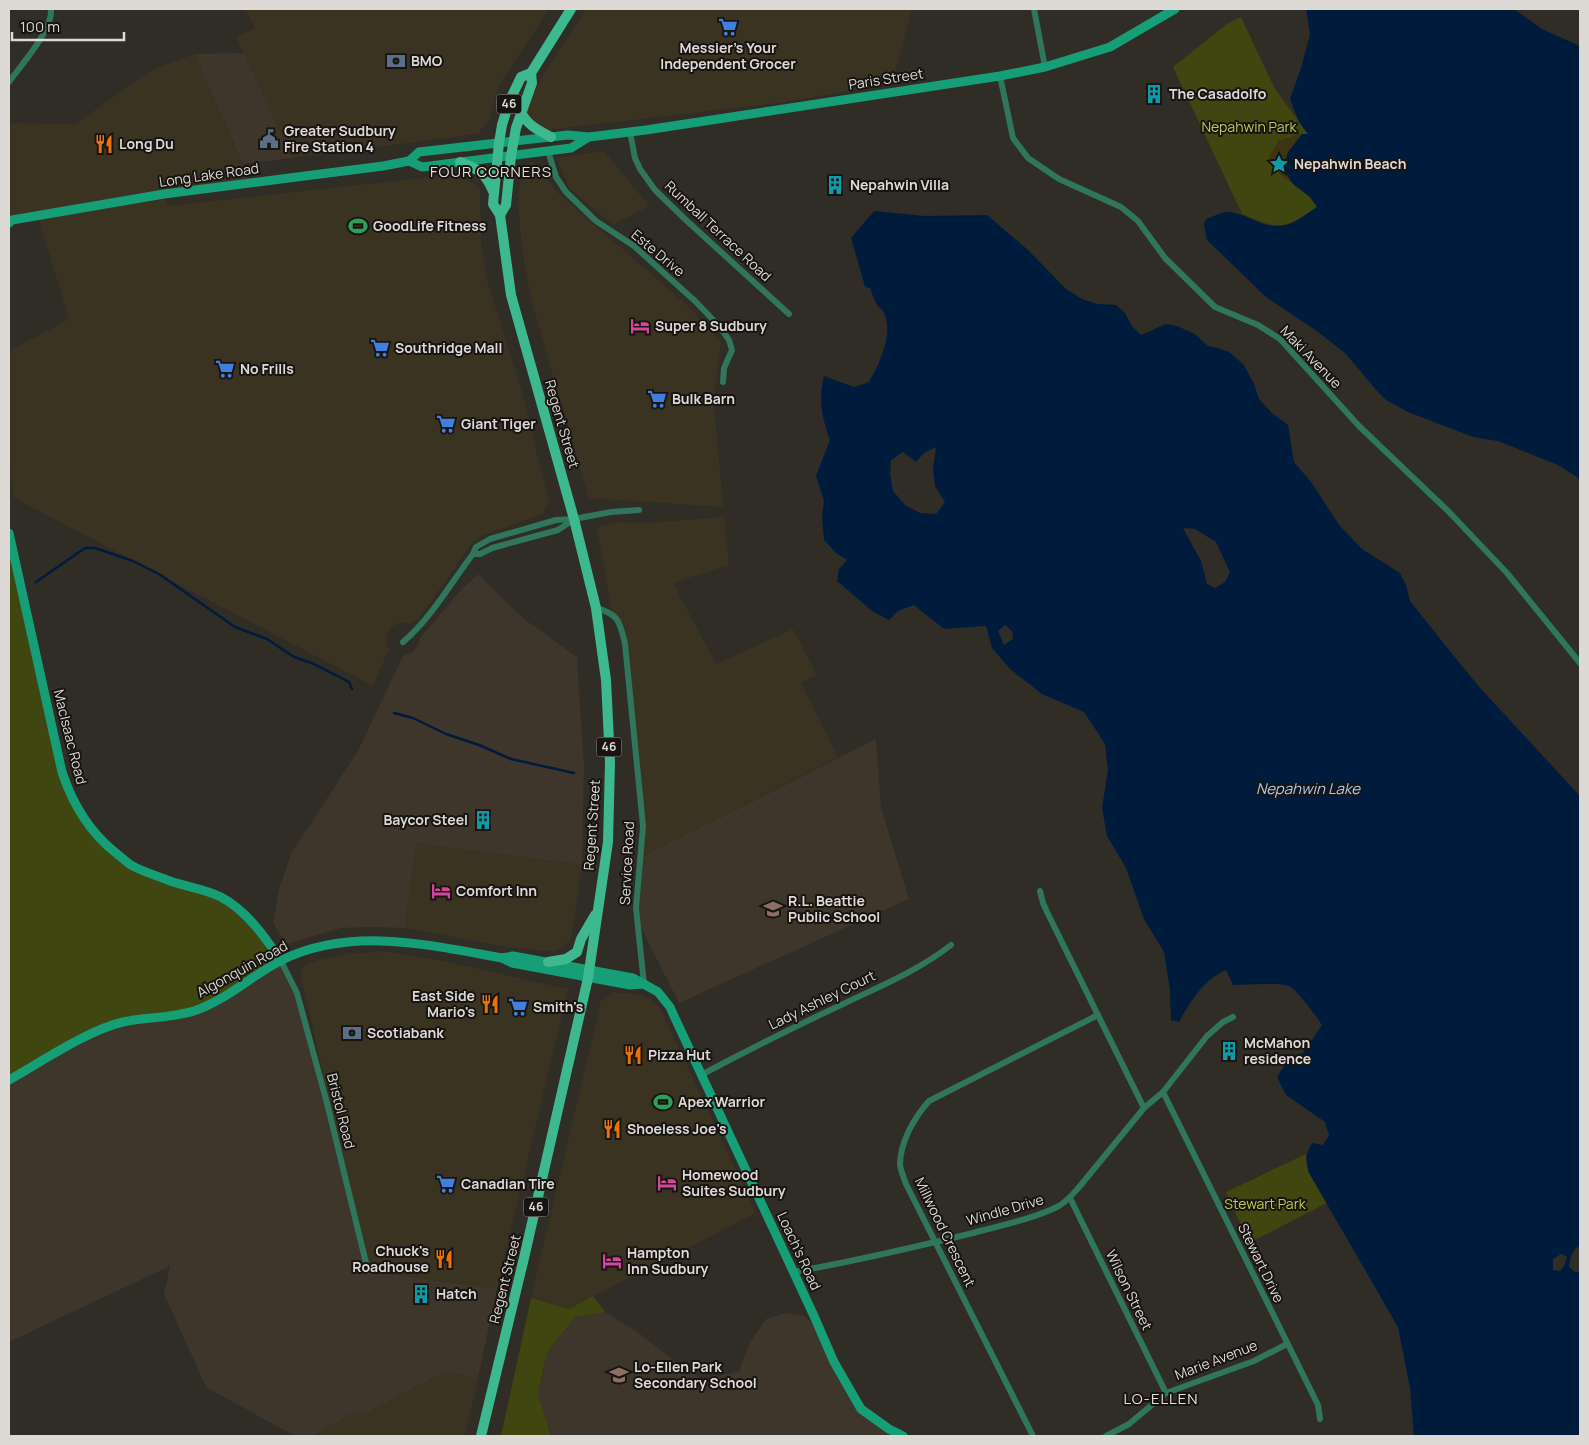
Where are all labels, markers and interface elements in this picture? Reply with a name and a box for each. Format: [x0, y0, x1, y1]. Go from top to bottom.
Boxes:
scale bar [12, 10, 125, 42]
text: 100 m [20, 16, 60, 37]
supermarket icon: Messier's Your Independent Grocer [717, 16, 739, 38]
place label: Messier's Your Independent Grocer [660, 38, 796, 73]
bank icon: BMO [385, 50, 407, 72]
place label: BMO [411, 51, 443, 70]
street label: Paris Street [847, 63, 925, 94]
building icon: The Casadolfo [1143, 83, 1165, 105]
place label: The Casadolfo [1169, 84, 1267, 103]
road number: 46 [496, 95, 522, 114]
park label: Nepahwin Park [1202, 117, 1298, 136]
place label: Greater Sudbury Fire Station 4 [284, 121, 396, 156]
public building icon: Greater Sudbury Fire Station 4 [258, 128, 280, 150]
restaurant icon: Long Du [93, 133, 115, 155]
place label: Long Du [119, 134, 174, 153]
place icon: Nepahwin Beach [1268, 153, 1290, 175]
place label: Nepahwin Beach [1294, 154, 1406, 173]
street label: Long Lake Road [158, 158, 260, 191]
district label: FOUR CORNERS [430, 161, 552, 182]
building icon: Nepahwin Villa [824, 174, 846, 196]
place label: Nepahwin Villa [850, 175, 949, 194]
street label: Rumball Terrace Road [661, 176, 776, 285]
sports icon: GoodLife Fitness [347, 215, 369, 237]
place label: GoodLife Fitness [373, 216, 487, 235]
street label: Este Drive [628, 225, 689, 281]
hotel icon: Super 8 Sudbury [629, 315, 651, 337]
place label: Super 8 Sudbury [655, 316, 767, 335]
street label: Maki Avenue [1277, 321, 1346, 392]
supermarket icon: Southridge Mall [369, 337, 391, 359]
place label: Southridge Mall [395, 338, 502, 357]
supermarket icon: No Frills [214, 358, 236, 380]
place label: No Frills [240, 359, 294, 378]
street label: Regent Street [541, 377, 584, 471]
supermarket icon: Bulk Barn [646, 388, 668, 410]
place label: Bulk Barn [672, 389, 735, 408]
supermarket icon: Giant Tiger [435, 413, 457, 435]
place label: Giant Tiger [461, 414, 536, 433]
street label: MacIsaac Road [50, 687, 91, 786]
road number: 46 [596, 738, 622, 756]
street label: Regent Street [579, 778, 604, 871]
water label: Nepahwin Lake [1256, 778, 1361, 799]
building icon: Baycor Steel [472, 809, 494, 831]
place label: Baycor Steel [383, 810, 468, 829]
street label: Service Road [615, 821, 638, 905]
hotel icon: Comfort Inn [430, 880, 452, 902]
place label: Comfort Inn [456, 881, 537, 900]
place label: R.L. Beattie Public School [788, 891, 880, 926]
school or university icon: R.L. Beattie Public School [762, 898, 784, 920]
street label: Algonquin Road [193, 936, 291, 1001]
street label: Lady Ashley Court [765, 965, 879, 1034]
place label: East Side Mario's [412, 986, 475, 1021]
restaurant icon: East Side Mario's [479, 993, 501, 1015]
supermarket icon: Smith's [507, 996, 529, 1018]
place label: Smith's [533, 997, 584, 1016]
bank icon: Scotiabank [341, 1022, 363, 1044]
place label: Scotiabank [367, 1023, 444, 1042]
place label: McMahon residence [1244, 1033, 1311, 1068]
building icon: McMahon residence [1218, 1040, 1240, 1062]
restaurant icon: Pizza Hut [622, 1044, 644, 1066]
place label: Pizza Hut [648, 1045, 711, 1064]
street label: Bristol Road [323, 1071, 360, 1151]
sports icon: Apex Warrior [652, 1091, 674, 1113]
place label: Apex Warrior [678, 1092, 766, 1111]
restaurant icon: Shoeless Joe's [601, 1118, 623, 1140]
place label: Shoeless Joe's [627, 1119, 727, 1138]
place label: Homewood Suites Sudbury [682, 1165, 786, 1200]
hotel icon: Homewood Suites Sudbury [656, 1172, 678, 1194]
supermarket icon: Canadian Tire [435, 1173, 457, 1195]
place label: Canadian Tire [461, 1174, 555, 1193]
street label: Millwood Crescent [911, 1174, 980, 1290]
street label: Windle Drive [964, 1189, 1046, 1230]
park label: Stewart Park [1224, 1194, 1307, 1213]
road number: 46 [524, 1198, 548, 1216]
street label: Loach's Road [773, 1209, 826, 1293]
street label: Stewart Drive [1234, 1220, 1289, 1306]
street label: Regent Street [484, 1232, 525, 1325]
place label: Chuck's Roadhouse [352, 1241, 429, 1276]
place label: Hampton Inn Sudbury [627, 1243, 709, 1278]
street label: Wilson Street [1102, 1246, 1157, 1333]
restaurant icon: Chuck's Roadhouse [433, 1248, 455, 1270]
hotel icon: Hampton Inn Sudbury [601, 1250, 623, 1272]
building icon: Hatch [410, 1283, 432, 1305]
place label: Hatch [436, 1284, 477, 1303]
street label: Marie Avenue [1172, 1335, 1260, 1384]
place label: Lo-Ellen Park Secondary School [634, 1357, 757, 1392]
school or university icon: Lo-Ellen Park Secondary School [608, 1364, 630, 1386]
district label: LO-ELLEN [1123, 1388, 1199, 1409]

